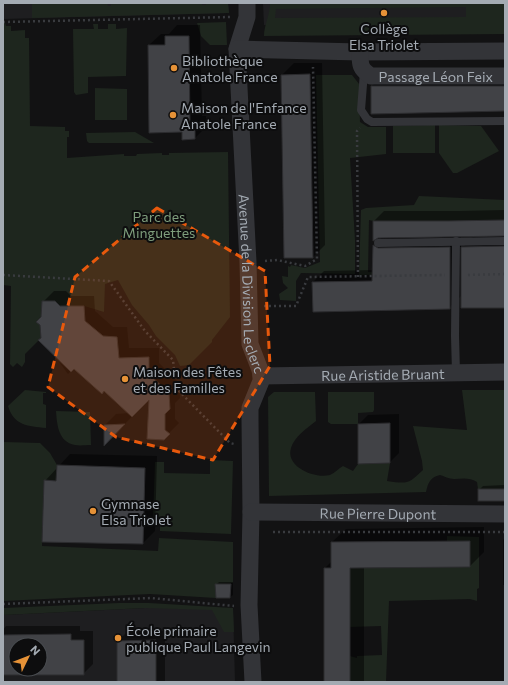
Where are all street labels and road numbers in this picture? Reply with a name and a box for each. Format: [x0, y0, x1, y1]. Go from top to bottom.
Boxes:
street label: Passage Léon Feix [379, 68, 493, 85]
street label: Avenue de la Division Leclerc [236, 194, 269, 376]
street label: Rue Aristide Bruant [321, 364, 445, 384]
street label: Rue Pierre Dupont [320, 504, 437, 522]

